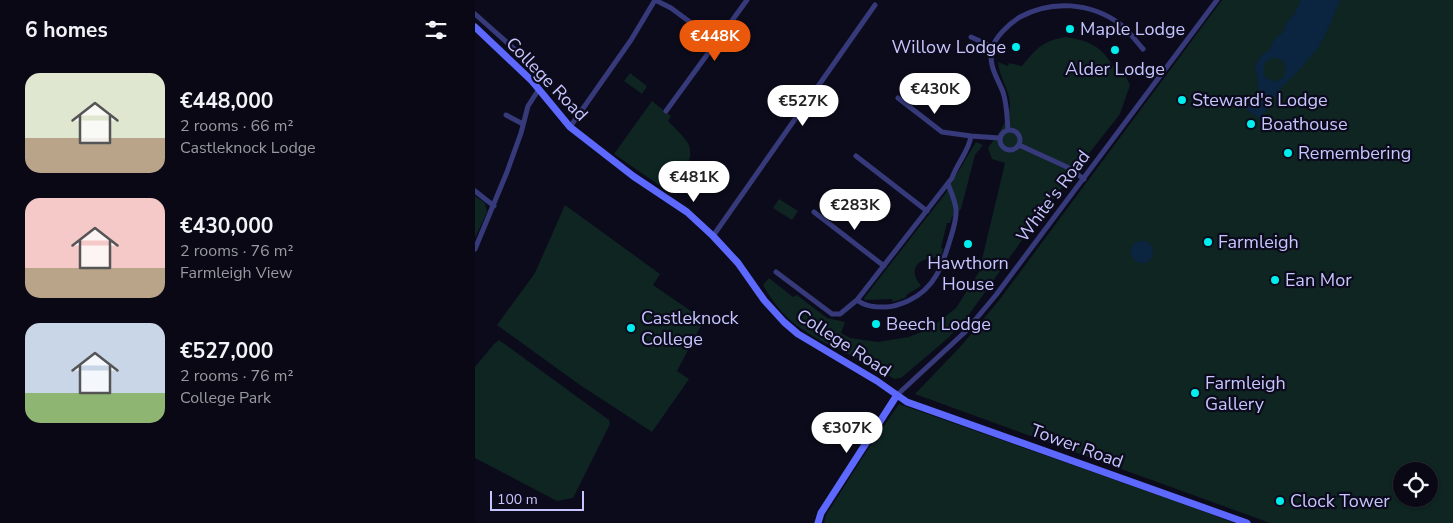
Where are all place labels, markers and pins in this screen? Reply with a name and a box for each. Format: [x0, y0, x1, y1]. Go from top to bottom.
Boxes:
place label: Maple Lodge [1080, 17, 1185, 41]
pin: €448K [680, 20, 750, 62]
marker: Maple Lodge [1064, 23, 1076, 35]
place label: Willow Lodge [891, 35, 1006, 59]
marker: Willow Lodge [1010, 41, 1022, 53]
marker: Alder Lodge [1109, 44, 1121, 56]
place label: Alder Lodge [1065, 57, 1165, 81]
pin: €430K [900, 72, 970, 115]
pin: €527K [768, 84, 838, 127]
place label: Steward's Lodge [1192, 88, 1328, 112]
marker: Steward's Lodge [1176, 94, 1188, 106]
place label: Boathouse [1261, 112, 1348, 136]
marker: Boathouse [1245, 118, 1257, 130]
place label: Remembering [1298, 141, 1411, 165]
marker: Remembering [1282, 147, 1294, 159]
pin: €481K [659, 160, 729, 203]
pin: €283K [820, 188, 890, 231]
place label: Farmleigh [1218, 230, 1299, 254]
marker: Farmleigh [1202, 236, 1214, 248]
marker: Hawthorn House [962, 238, 974, 250]
place label: Hawthorn House [927, 251, 1009, 296]
place label: Ean Mor [1285, 268, 1352, 292]
marker: Ean Mor [1269, 274, 1281, 286]
place label: Castleknock College [641, 306, 740, 351]
place label: Beech Lodge [886, 312, 991, 336]
marker: Beech Lodge [870, 318, 882, 330]
marker: Castleknock College [625, 322, 637, 334]
place label: Farmleigh Gallery [1205, 371, 1286, 416]
marker: Farmleigh Gallery [1189, 387, 1201, 399]
pin: €307K [812, 412, 882, 454]
place label: Clock Tower [1290, 489, 1390, 513]
marker: Clock Tower [1274, 495, 1286, 507]

